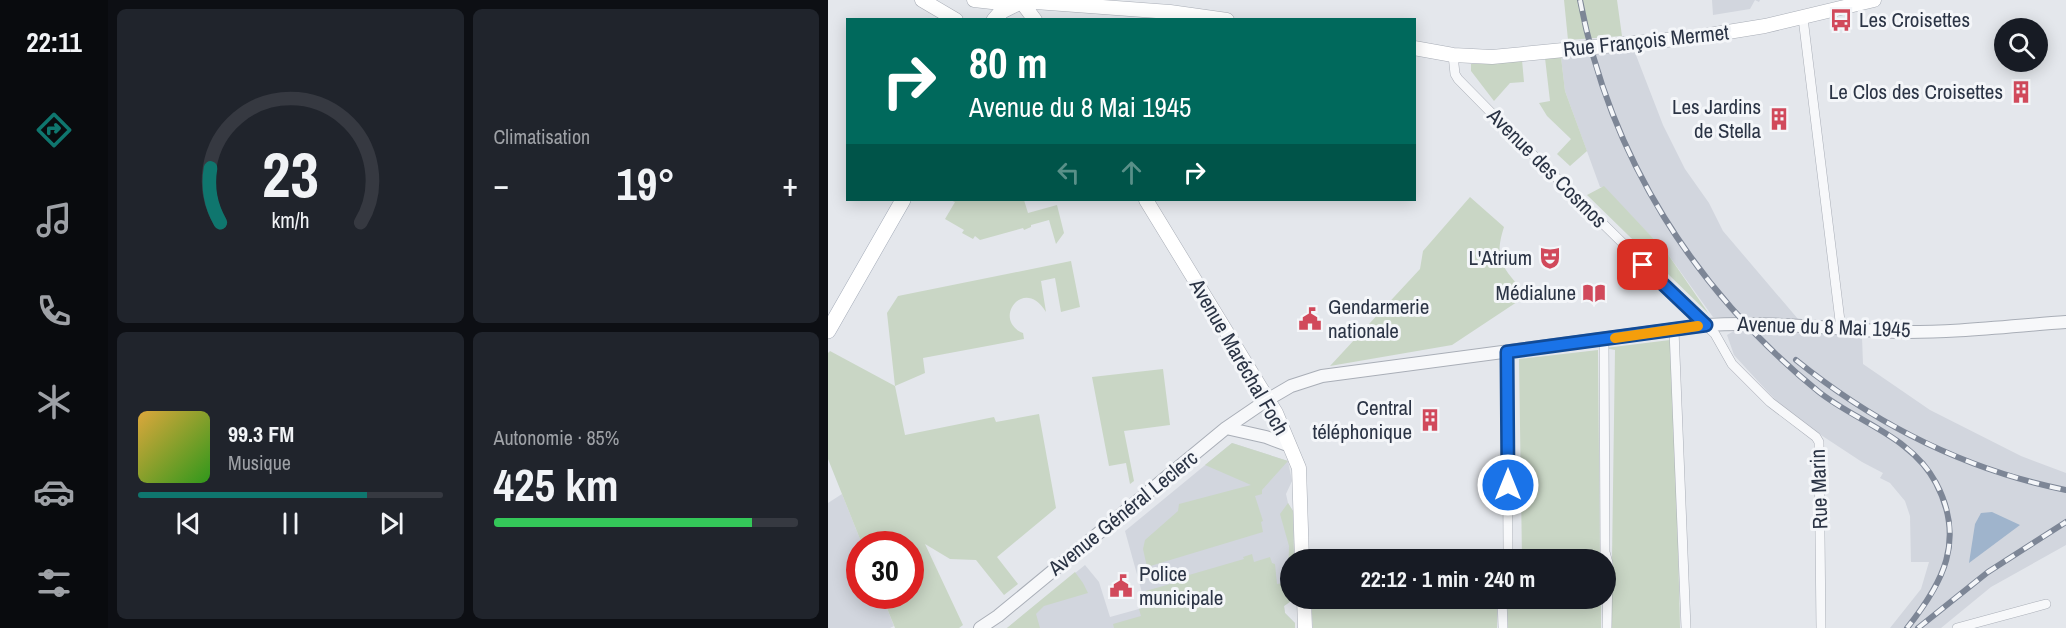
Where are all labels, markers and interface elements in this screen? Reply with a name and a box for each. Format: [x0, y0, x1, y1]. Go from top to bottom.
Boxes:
place label: Les Croisettes [1859, 5, 1970, 34]
bus stop icon: Les Croisettes [1828, 7, 1854, 33]
street label: Rue François Mermet [1562, 17, 1730, 64]
map controls [1994, 18, 2048, 72]
button: search [1994, 18, 2048, 72]
text: 22:11 [26, 24, 82, 60]
text: 80 m [969, 35, 1048, 91]
icon: right [870, 42, 948, 120]
place label: Le Clos des Croisettes [1829, 77, 2003, 106]
building icon: Le Clos des Croisettes [2008, 79, 2034, 105]
text: Avenue du 8 Mai 1945 [969, 89, 1191, 125]
place label: Les Jardins de Stella [1672, 92, 1761, 145]
street label: Avenue des Cosmos [1480, 101, 1614, 234]
building icon: Les Jardins de Stella [1766, 106, 1792, 132]
icon: directions [33, 109, 75, 151]
text: Climatisation [494, 123, 590, 150]
text: 23 [262, 132, 319, 216]
text: 19° [616, 153, 675, 214]
icon: left [1052, 156, 1085, 189]
icon: ahead [1115, 156, 1148, 189]
icon: right [1178, 156, 1211, 189]
text: − [494, 162, 509, 206]
text: + [782, 162, 798, 206]
icon: music [33, 199, 75, 241]
text: km/h [271, 206, 309, 235]
pin [1617, 239, 1668, 290]
place label: L'Atrium [1468, 243, 1532, 272]
theatre icon: L'Atrium [1537, 245, 1563, 271]
icon: arrive [1626, 248, 1659, 281]
street label: Avenue Maréchal Foch [1182, 272, 1296, 440]
place label: Médialune [1496, 278, 1576, 307]
library icon: Médialune [1581, 280, 1607, 306]
icon: phone [33, 290, 75, 332]
place label: Gendarmerie nationale [1328, 292, 1429, 345]
public building icon: Gendarmerie nationale [1297, 306, 1323, 332]
street label: Avenue du 8 Mai 1945 [1736, 309, 1911, 344]
icon: climate [33, 381, 75, 423]
place label: Central téléphonique [1312, 393, 1412, 446]
building icon: Central téléphonique [1417, 407, 1443, 433]
text: 99.3 FM [228, 419, 294, 449]
text: Autonomie · 85% [494, 424, 619, 451]
street label: Avenue Général Leclerc [1041, 443, 1203, 583]
street label: Rue Marin [1803, 448, 1834, 530]
text: Musique [228, 449, 291, 476]
position arrow [1476, 453, 1540, 517]
text: 425 km [494, 454, 619, 515]
icon: car [33, 471, 75, 513]
icon: previous [172, 507, 205, 540]
icon: pause [274, 507, 307, 540]
icon: next [375, 507, 408, 540]
speed limit sign: 30 [846, 531, 924, 609]
place label: Police municipale [1139, 559, 1223, 612]
icon: filters [33, 562, 75, 604]
text: 22:12 · 1 min · 240 m [1361, 564, 1535, 594]
public building icon: Police municipale [1108, 573, 1134, 599]

